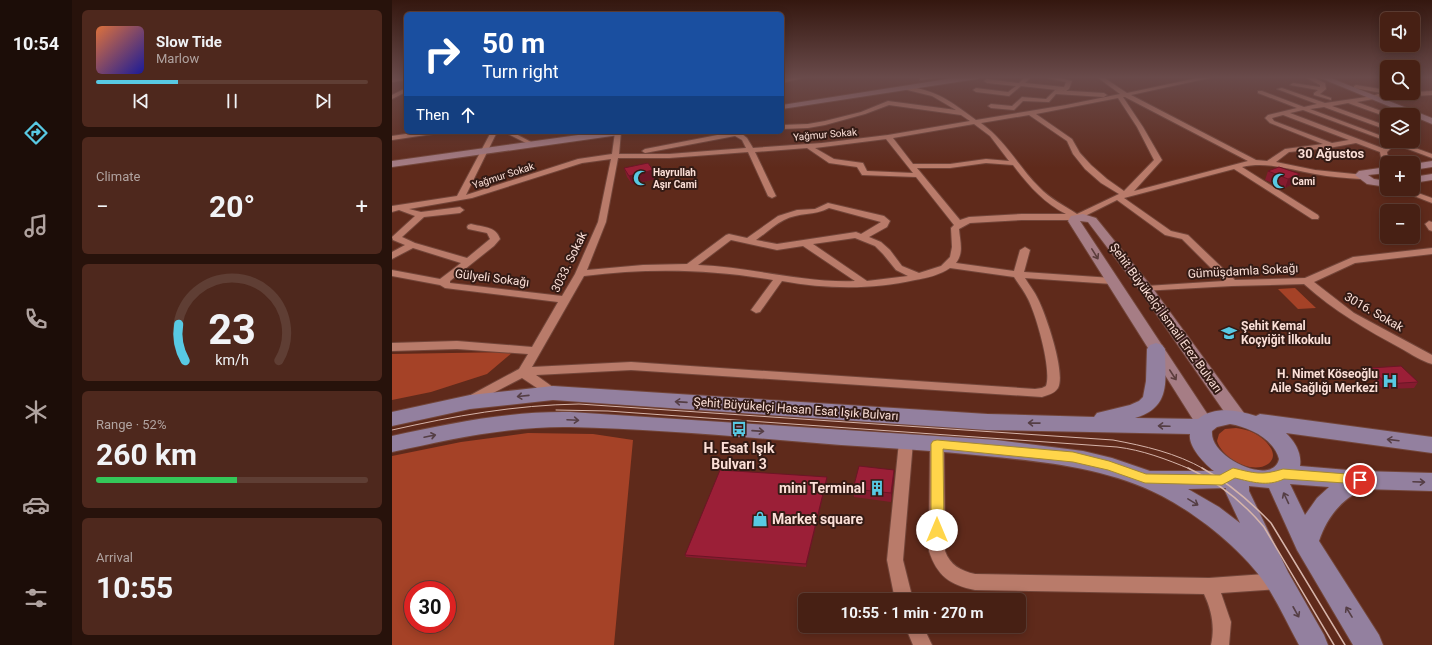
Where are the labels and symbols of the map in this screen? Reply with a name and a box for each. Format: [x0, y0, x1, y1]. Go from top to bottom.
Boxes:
street label: Yağmur Sokak [793, 126, 858, 143]
district label: 30 Ağustos [1298, 146, 1365, 161]
street label: Yağmur Sokak [471, 160, 536, 191]
place label: Hayrullah Aşır Cami [653, 167, 697, 190]
mosque icon: Hayrullah Aşır Cami [632, 169, 650, 187]
mosque icon: Cami [1271, 172, 1289, 190]
place label: Cami [1292, 176, 1316, 187]
street label: 3033. Sokak [548, 229, 590, 295]
street label: Şehit Büyükelçi İsmail Erez Bulvarı [1107, 240, 1226, 396]
one-way arrow [1091, 248, 1099, 260]
street label: Gümüşdamla Sokağı [1187, 261, 1299, 281]
street label: Gülyeli Sokağı [454, 266, 530, 290]
street label: 3016. Sokak [1342, 289, 1407, 335]
place label: Şehit Kemal Koçyiğit İlkokulu [1241, 319, 1331, 347]
school or university icon: Şehit Kemal Koçyiğit İlkokulu [1220, 324, 1238, 342]
place label: H. Nimet Köseoğlu Aile Sağlığı Merkezi [1270, 367, 1378, 395]
one-way arrow [1169, 369, 1177, 380]
hospital icon: H. Nimet Köseoğlu Aile Sağlığı Merkezi [1381, 372, 1399, 390]
one-way arrow [517, 392, 530, 400]
street label: Şehit Büyükelçi Hasan Esat Işık Bulvarı [693, 395, 899, 423]
one-way arrow [675, 398, 688, 405]
one-way arrow [566, 416, 579, 423]
one-way arrow [1028, 419, 1041, 427]
bus stop icon: H. Esat Işık Bulvarı 3 [730, 420, 748, 438]
one-way arrow [1158, 422, 1171, 430]
one-way arrow [751, 427, 764, 434]
one-way arrow [423, 432, 436, 440]
one-way arrow [1387, 436, 1400, 444]
place label: H. Esat Işık Bulvarı 3 [704, 440, 775, 472]
pin [1343, 463, 1377, 497]
one-way arrow [1412, 478, 1425, 485]
building icon: mini Terminal [868, 479, 886, 497]
place label: mini Terminal [779, 480, 865, 496]
one-way arrow [1282, 493, 1289, 505]
one-way arrow [1187, 498, 1199, 506]
position arrow [916, 509, 958, 551]
shop icon: Market square [751, 510, 769, 528]
place label: Market square [772, 511, 863, 527]
speed limit sign: 30 [404, 581, 456, 633]
one-way arrow [1292, 606, 1300, 618]
one-way arrow [1344, 606, 1352, 618]

